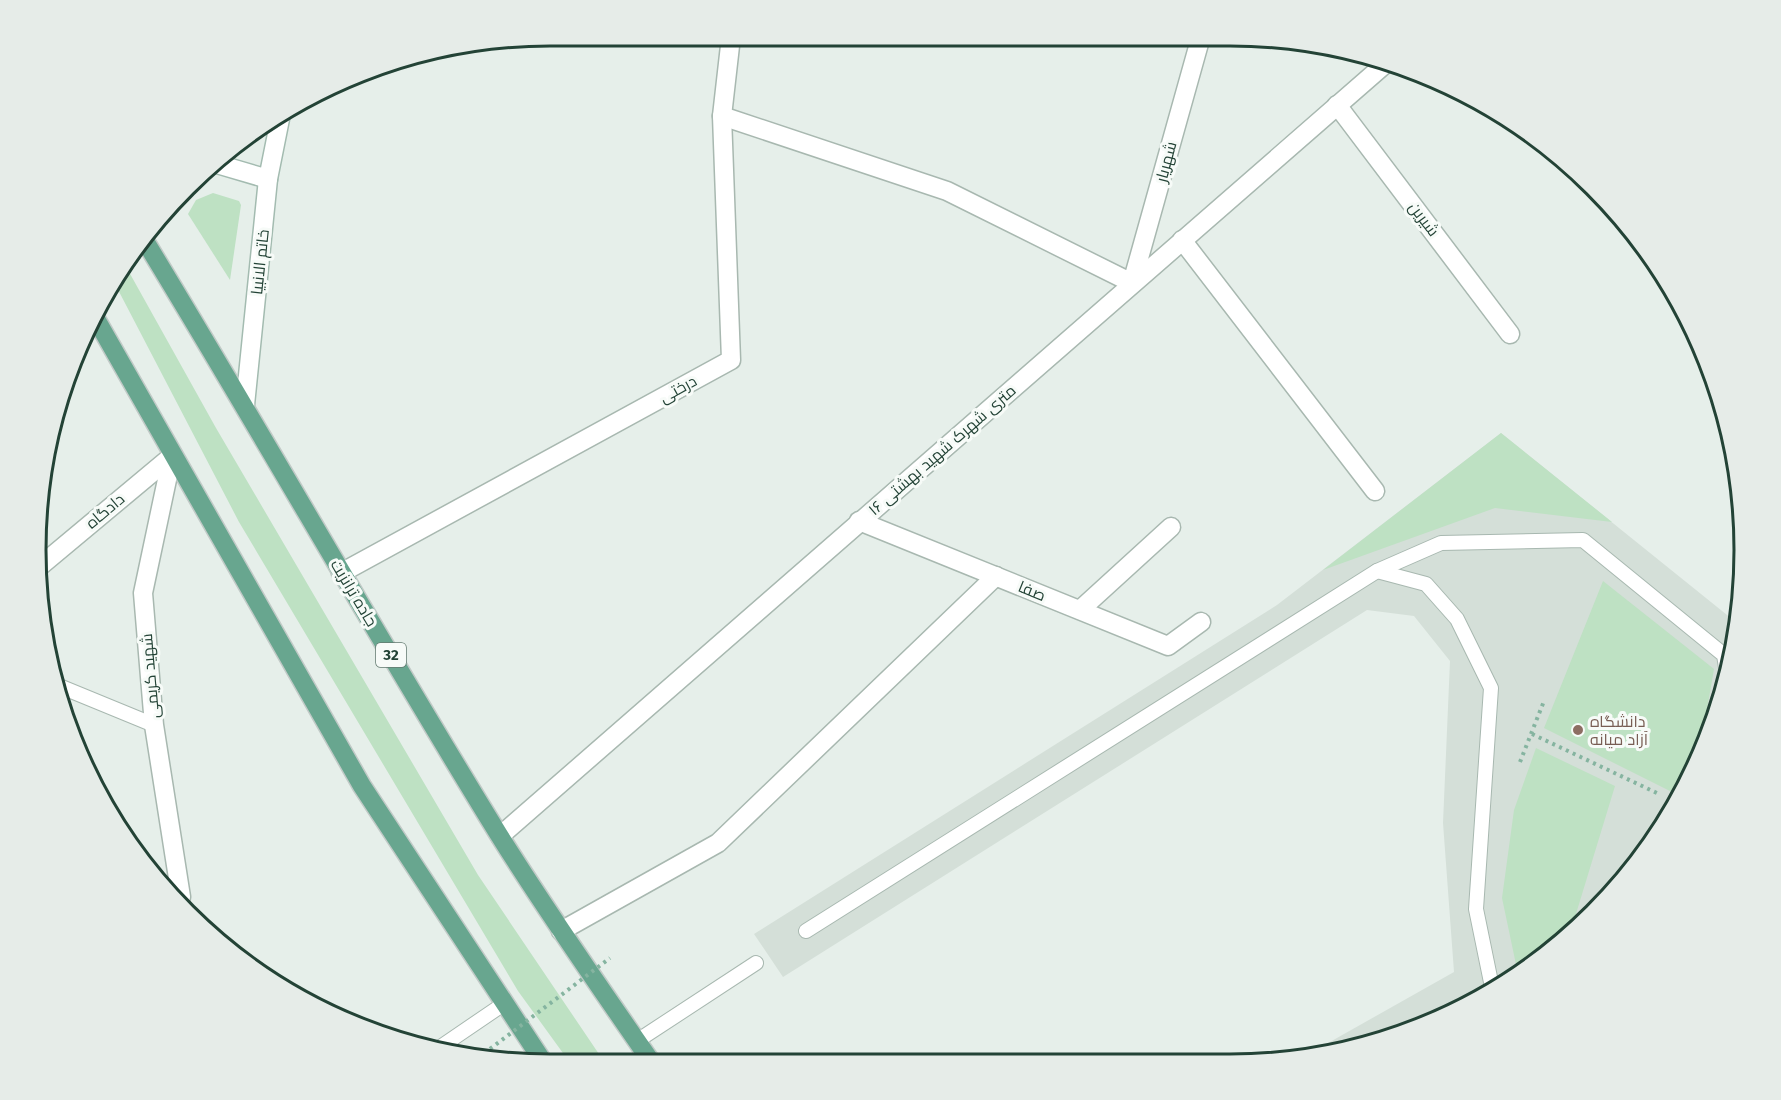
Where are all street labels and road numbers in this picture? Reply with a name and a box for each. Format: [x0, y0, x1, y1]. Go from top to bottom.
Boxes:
street label: شهریار [1151, 139, 1182, 186]
street label: شیرین [1404, 198, 1443, 241]
street label: خاتم الانبیا [247, 228, 275, 296]
street label: درختی [656, 371, 700, 408]
street label: ۱۶ متری شهرک شهيد بهشتی [864, 381, 1020, 520]
street label: دادگاه [82, 489, 128, 533]
street label: جاده ترانزیت [327, 556, 381, 630]
street label: صفا [1015, 577, 1049, 605]
street label: شهید کریمی [137, 633, 164, 719]
road number: 32 [376, 643, 406, 667]

